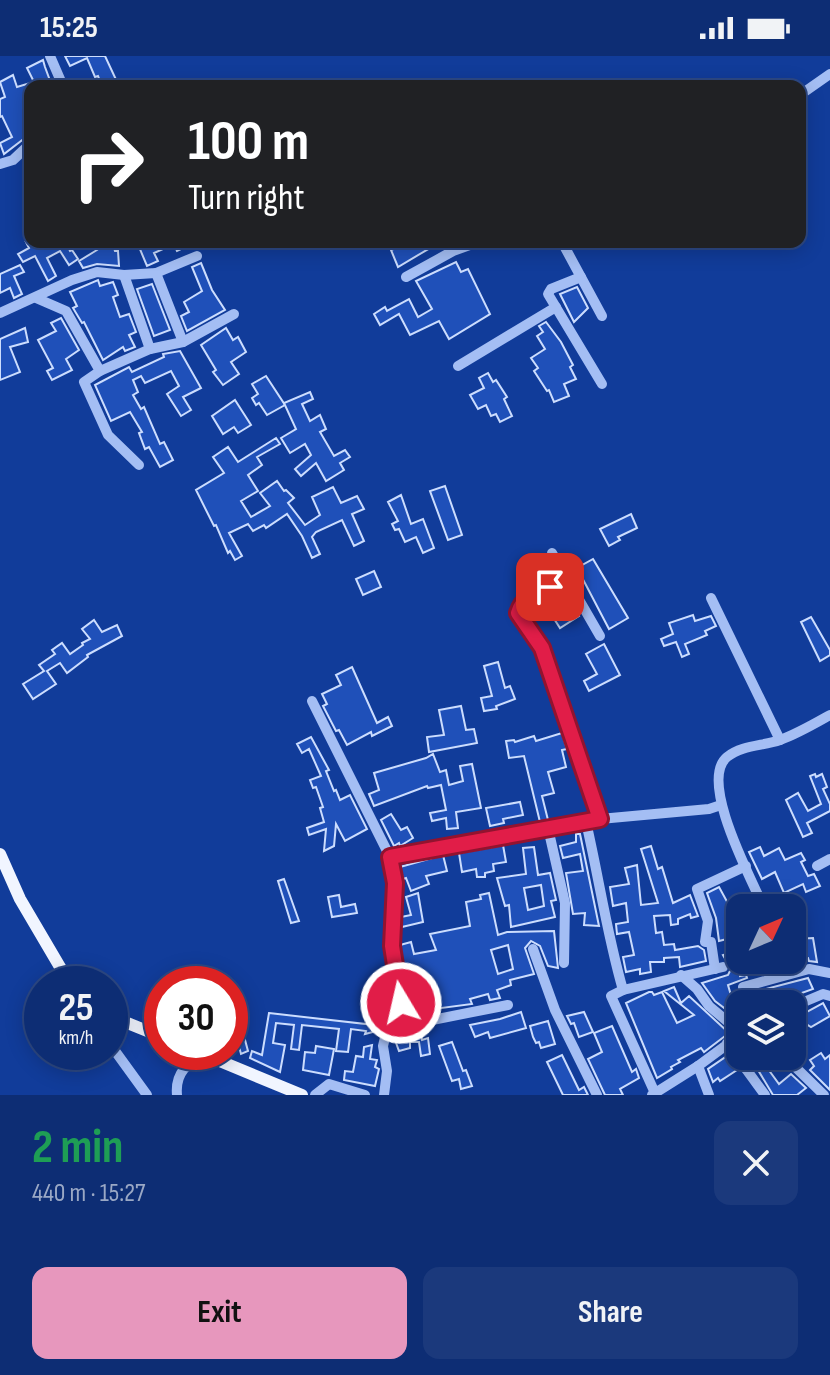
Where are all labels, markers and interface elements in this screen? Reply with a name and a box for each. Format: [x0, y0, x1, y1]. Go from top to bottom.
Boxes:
text: 15:25 [40, 10, 98, 46]
text: 100 m [188, 109, 309, 176]
icon: right [56, 112, 160, 216]
text: Turn right [188, 177, 305, 220]
pin [516, 553, 584, 621]
icon: arrive [528, 565, 572, 609]
north arrow [726, 894, 806, 974]
map controls [726, 894, 806, 1070]
position arrow [359, 961, 443, 1045]
speed limit sign: 30 [144, 966, 248, 1070]
text: 25 [58, 984, 94, 1032]
button: layers [726, 990, 806, 1070]
text: km/h [59, 1026, 93, 1050]
text: 2 min [32, 1119, 123, 1176]
button: close [714, 1121, 798, 1205]
text: 440 m · 15:27 [32, 1178, 145, 1209]
button: Exit [32, 1267, 407, 1359]
button: Share [423, 1267, 798, 1359]

